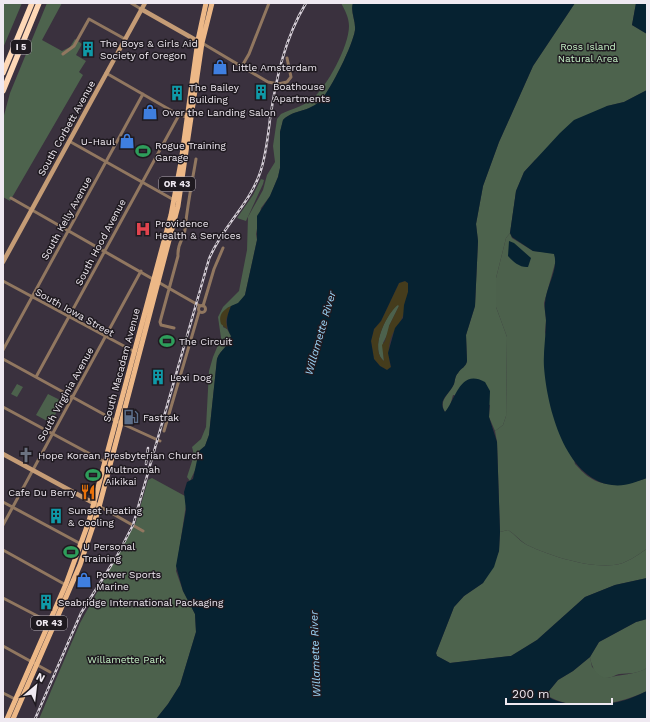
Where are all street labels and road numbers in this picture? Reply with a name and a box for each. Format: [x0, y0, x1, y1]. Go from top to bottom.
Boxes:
road number: I 5 [11, 40, 31, 54]
street label: South Corbett Avenue [36, 78, 97, 178]
street label: South Kelly Avenue [39, 175, 94, 262]
road number: OR 43 [159, 177, 195, 191]
street label: South Hood Avenue [73, 197, 128, 287]
street label: South Iowa Street [33, 286, 117, 339]
street label: South Macadam Avenue [101, 307, 142, 423]
street label: South Virginia Avenue [35, 345, 96, 443]
road number: OR 43 [31, 616, 67, 630]

